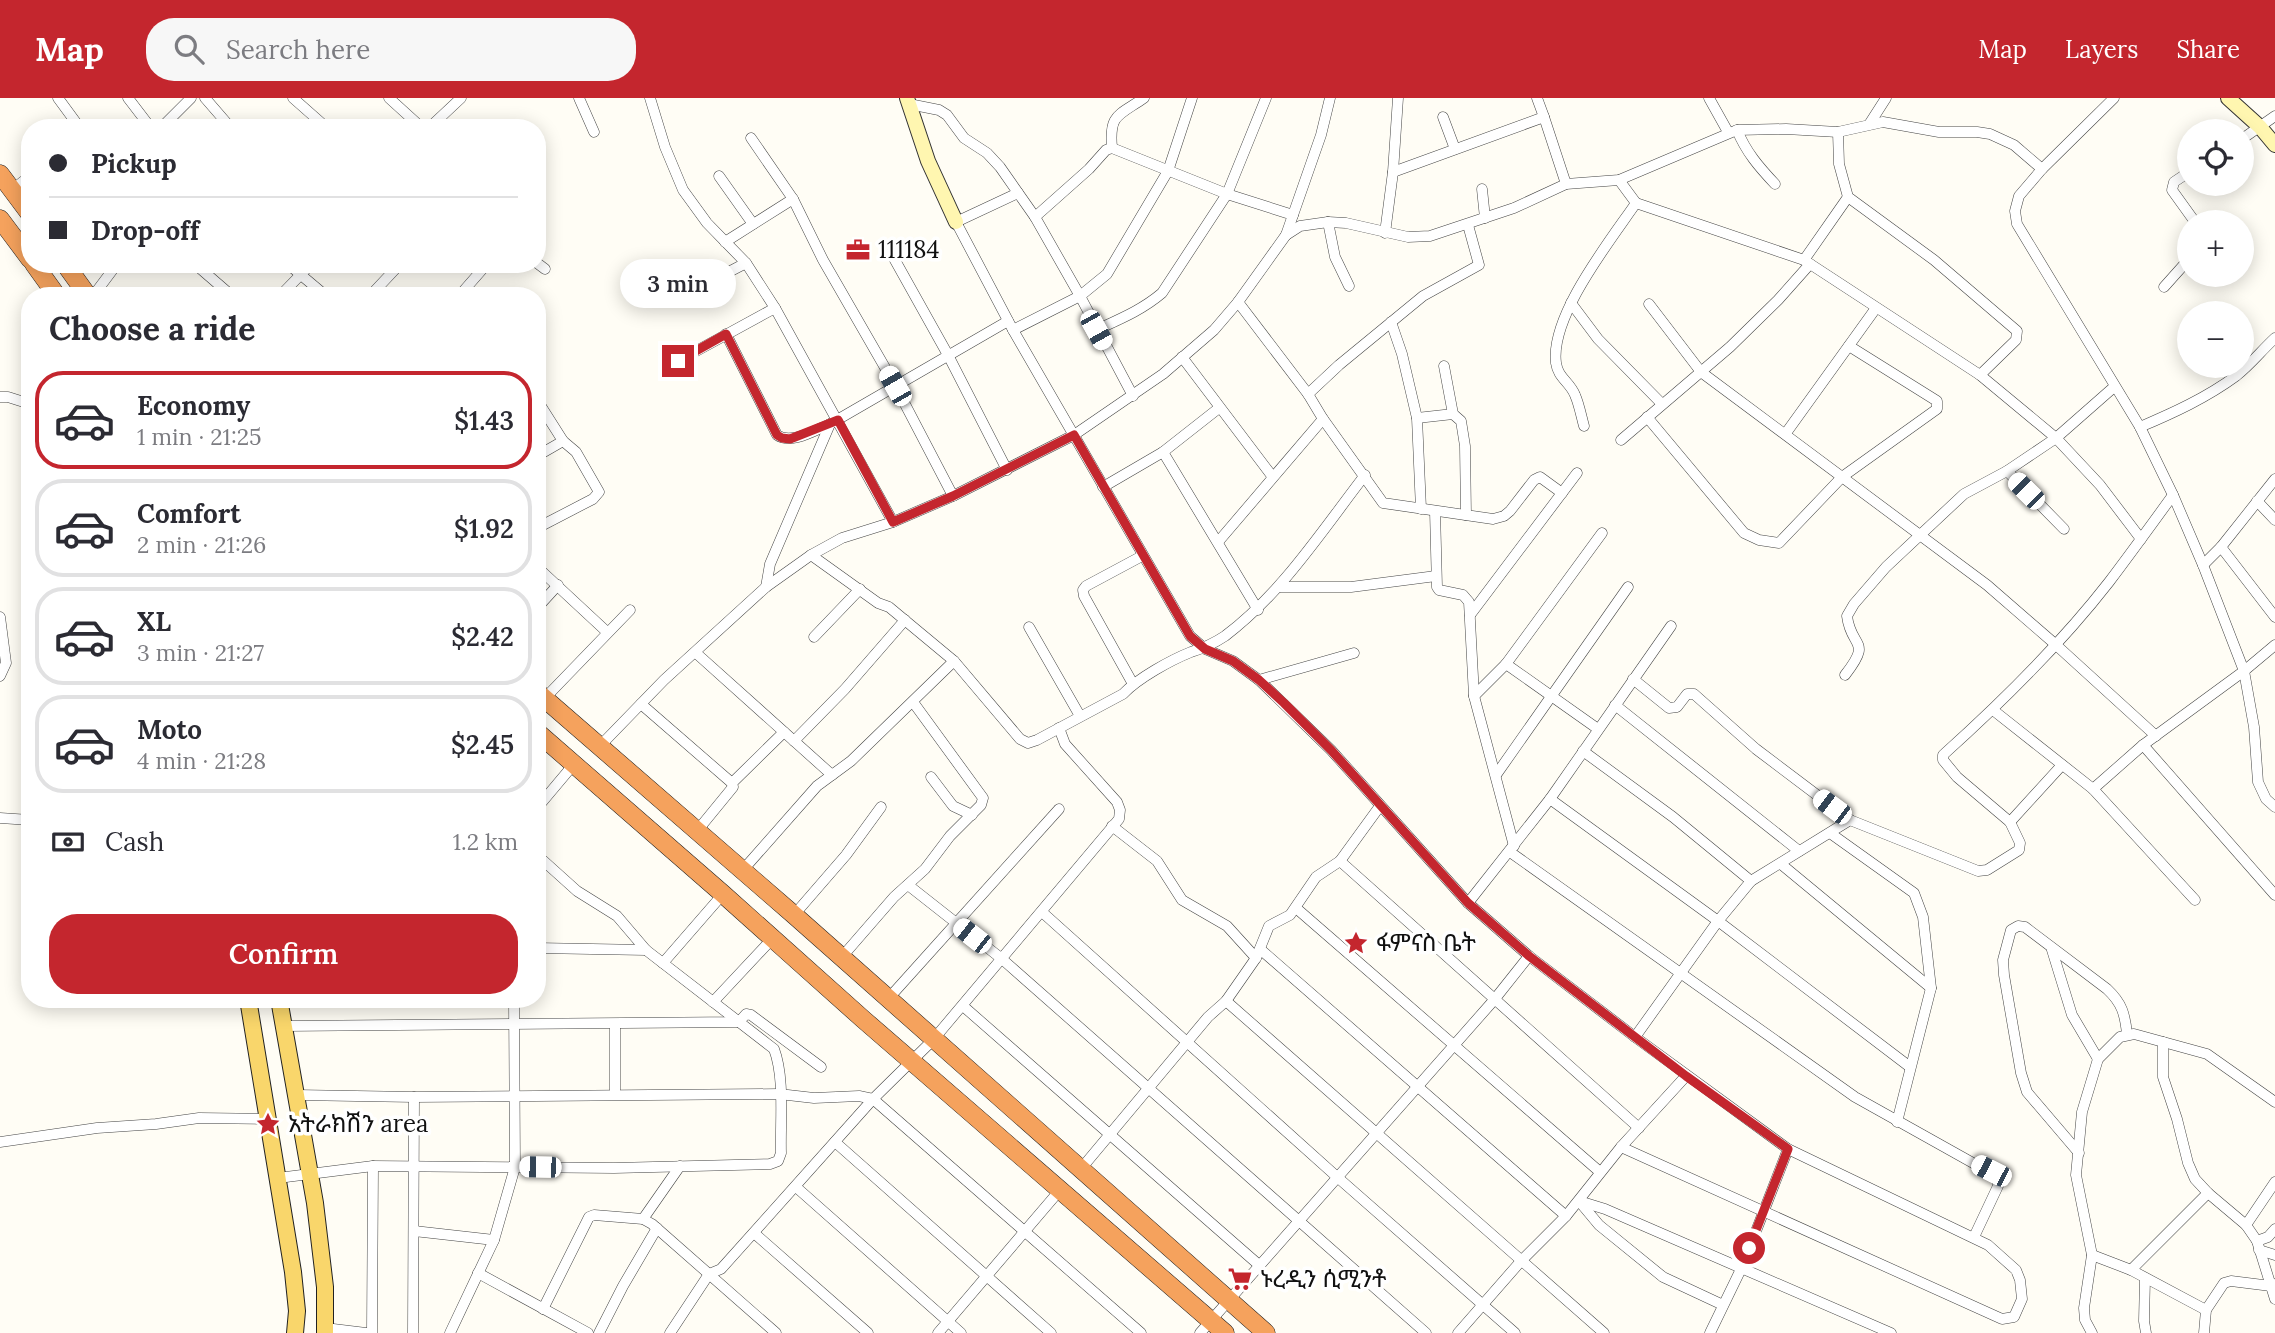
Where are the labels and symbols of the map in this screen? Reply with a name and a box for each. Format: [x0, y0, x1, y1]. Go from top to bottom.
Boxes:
place label: 111184 [878, 234, 939, 265]
office icon: 111184 [844, 236, 872, 264]
callout: 3 min [620, 260, 736, 308]
car [1077, 307, 1116, 353]
route end [662, 345, 694, 377]
car [876, 363, 915, 409]
car [2004, 469, 2049, 513]
car [1809, 786, 1856, 828]
car [949, 915, 996, 957]
place label: ፋምናስ ቤት [1376, 927, 1477, 958]
place icon: ፋምናስ ቤት [1342, 929, 1370, 957]
place label: አትራክሽን area [288, 1108, 428, 1139]
place icon: አትራክሽን area [254, 1110, 282, 1138]
car [1968, 1152, 2015, 1190]
car [519, 1156, 562, 1178]
route start [1733, 1232, 1765, 1264]
place label: ኑረዲን ሲሚንቶ [1260, 1263, 1387, 1294]
supermarket icon: ኑረዲን ሲሚንቶ [1226, 1265, 1254, 1293]

